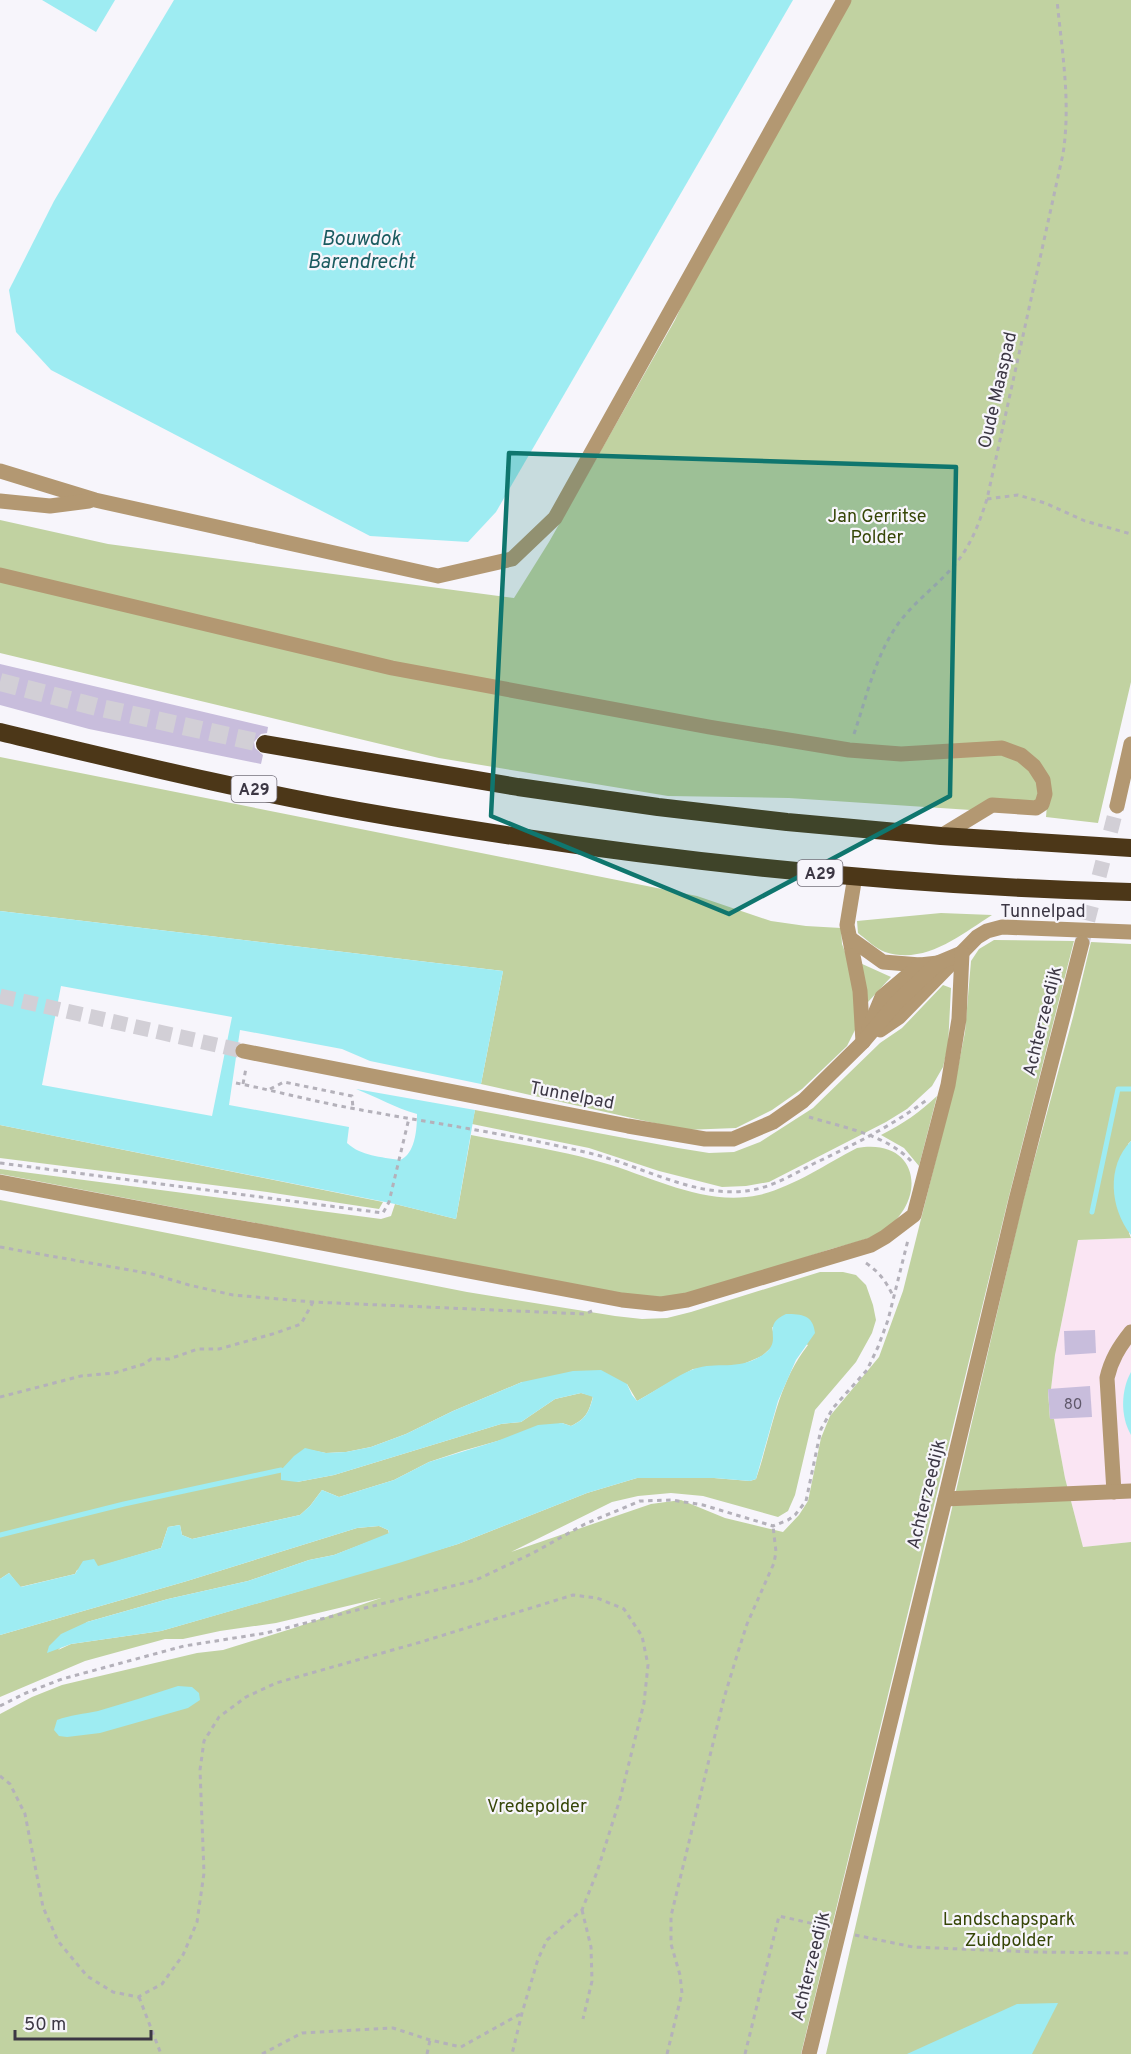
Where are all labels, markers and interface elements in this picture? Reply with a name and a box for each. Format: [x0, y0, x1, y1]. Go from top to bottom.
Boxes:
water label: Bouwdok Barendrecht [307, 227, 416, 276]
street label: Oude Maaspad [974, 330, 1023, 451]
park label: Jan Gerritse Polder [827, 506, 927, 550]
road number: A29 [232, 776, 276, 802]
road number: A29 [798, 860, 842, 886]
street label: Tunnelpad [1000, 901, 1086, 924]
street label: Achterzeedijk [1019, 964, 1068, 1079]
street label: Tunnelpad [528, 1077, 616, 1116]
house number: 80 [1064, 1396, 1082, 1415]
street label: Achterzeedijk [903, 1437, 952, 1552]
park label: Vredepolder [487, 1796, 587, 1819]
street label: Achterzeedijk [787, 1909, 836, 2024]
park label: Landschapspark Zuidpolder [943, 1909, 1075, 1953]
scale bar [15, 2003, 152, 2041]
text: 50 m [24, 2014, 66, 2037]

